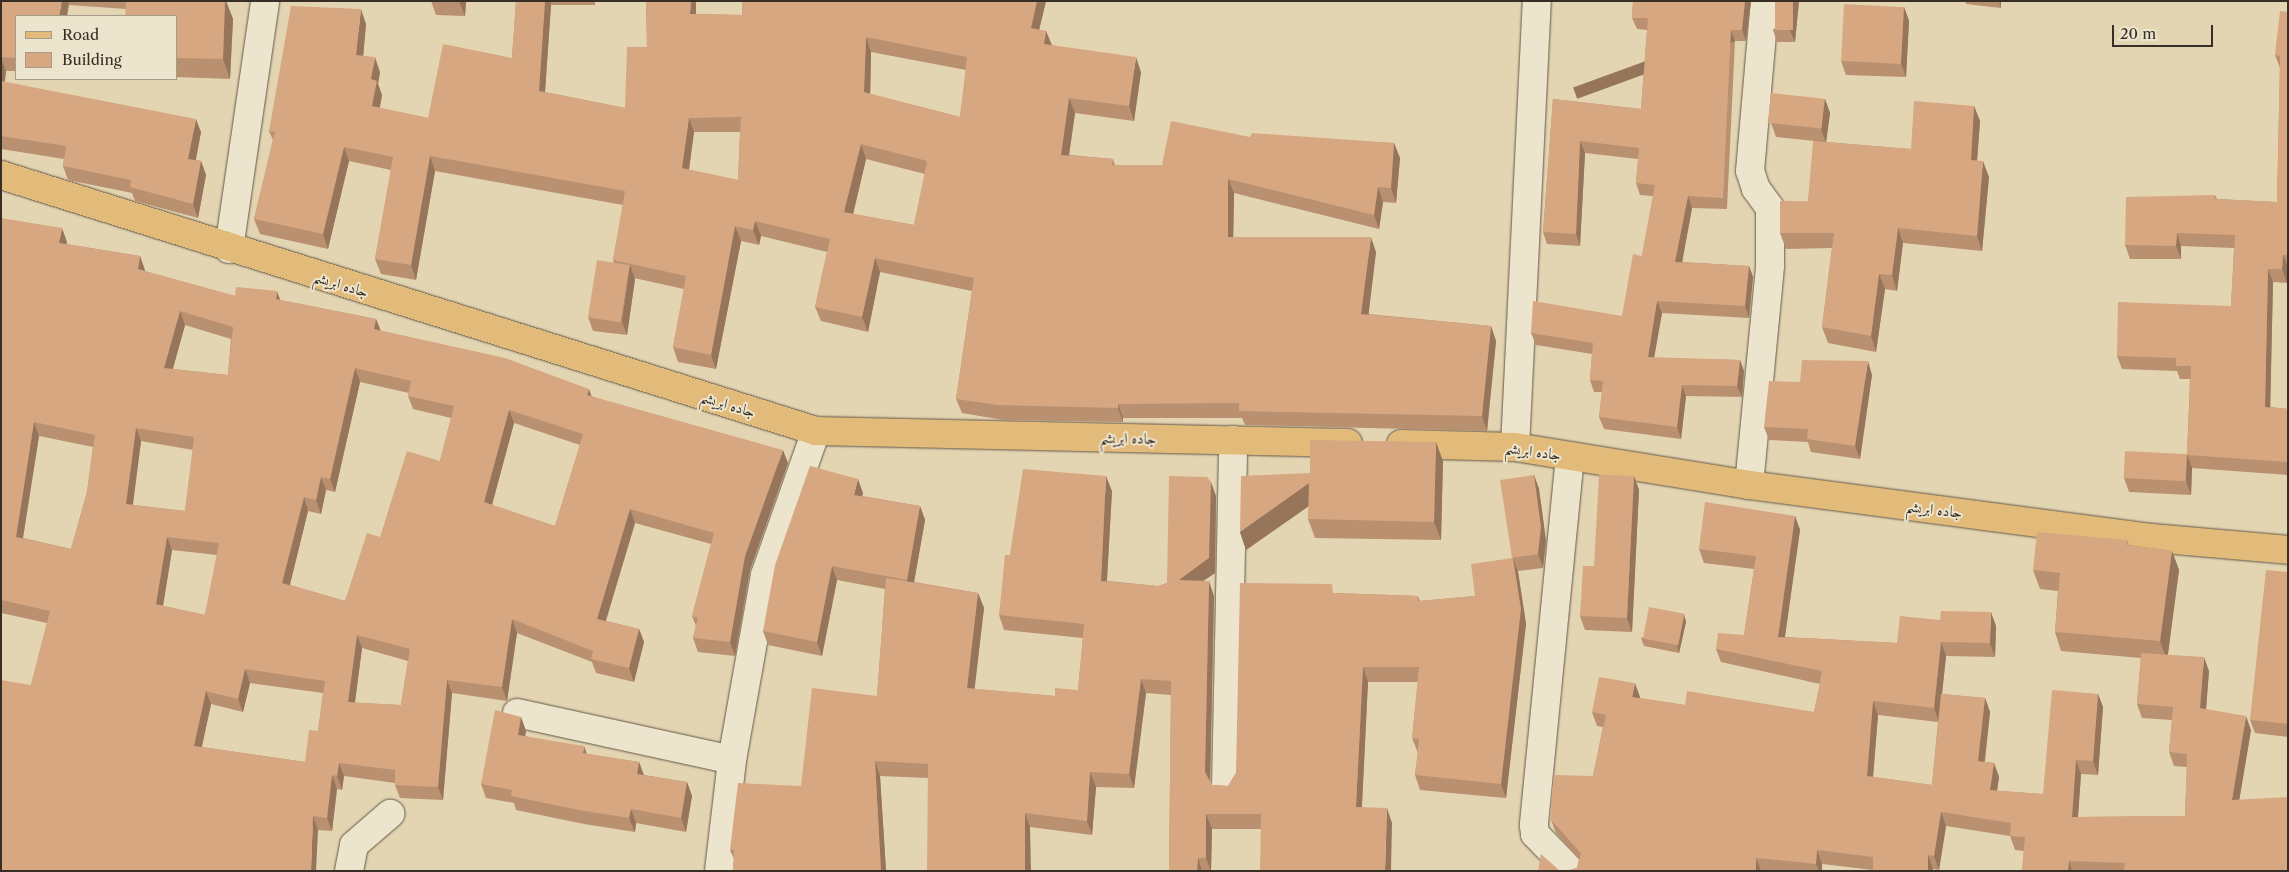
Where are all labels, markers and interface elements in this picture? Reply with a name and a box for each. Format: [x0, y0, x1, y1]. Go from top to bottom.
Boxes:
legend [15, 15, 178, 80]
scale bar [2114, 15, 2215, 47]
text: 20 m [2120, 24, 2156, 43]
text: Road [62, 25, 99, 44]
text: Building [62, 50, 122, 69]
street label: جاده ابریشم [311, 267, 371, 301]
street label: جاده ابریشم [698, 387, 758, 421]
street label: جاده ابریشم [1100, 429, 1156, 447]
street label: جاده ابریشم [1504, 438, 1562, 464]
street label: جاده ابریشم [1905, 497, 1963, 521]

